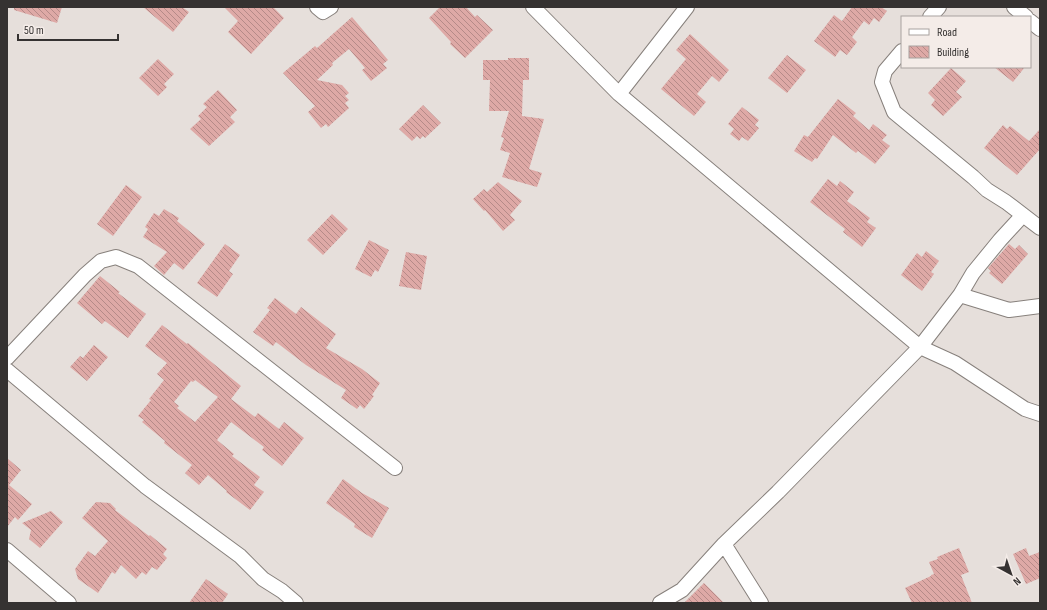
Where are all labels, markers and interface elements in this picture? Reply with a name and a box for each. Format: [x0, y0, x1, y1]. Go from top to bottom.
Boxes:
scale bar [18, 16, 118, 42]
legend [901, 16, 1031, 68]
text: 50 m [24, 23, 44, 38]
text: Road [937, 25, 957, 40]
text: Building [937, 45, 969, 60]
north arrow [991, 554, 1031, 594]
text: N [1011, 574, 1024, 588]

